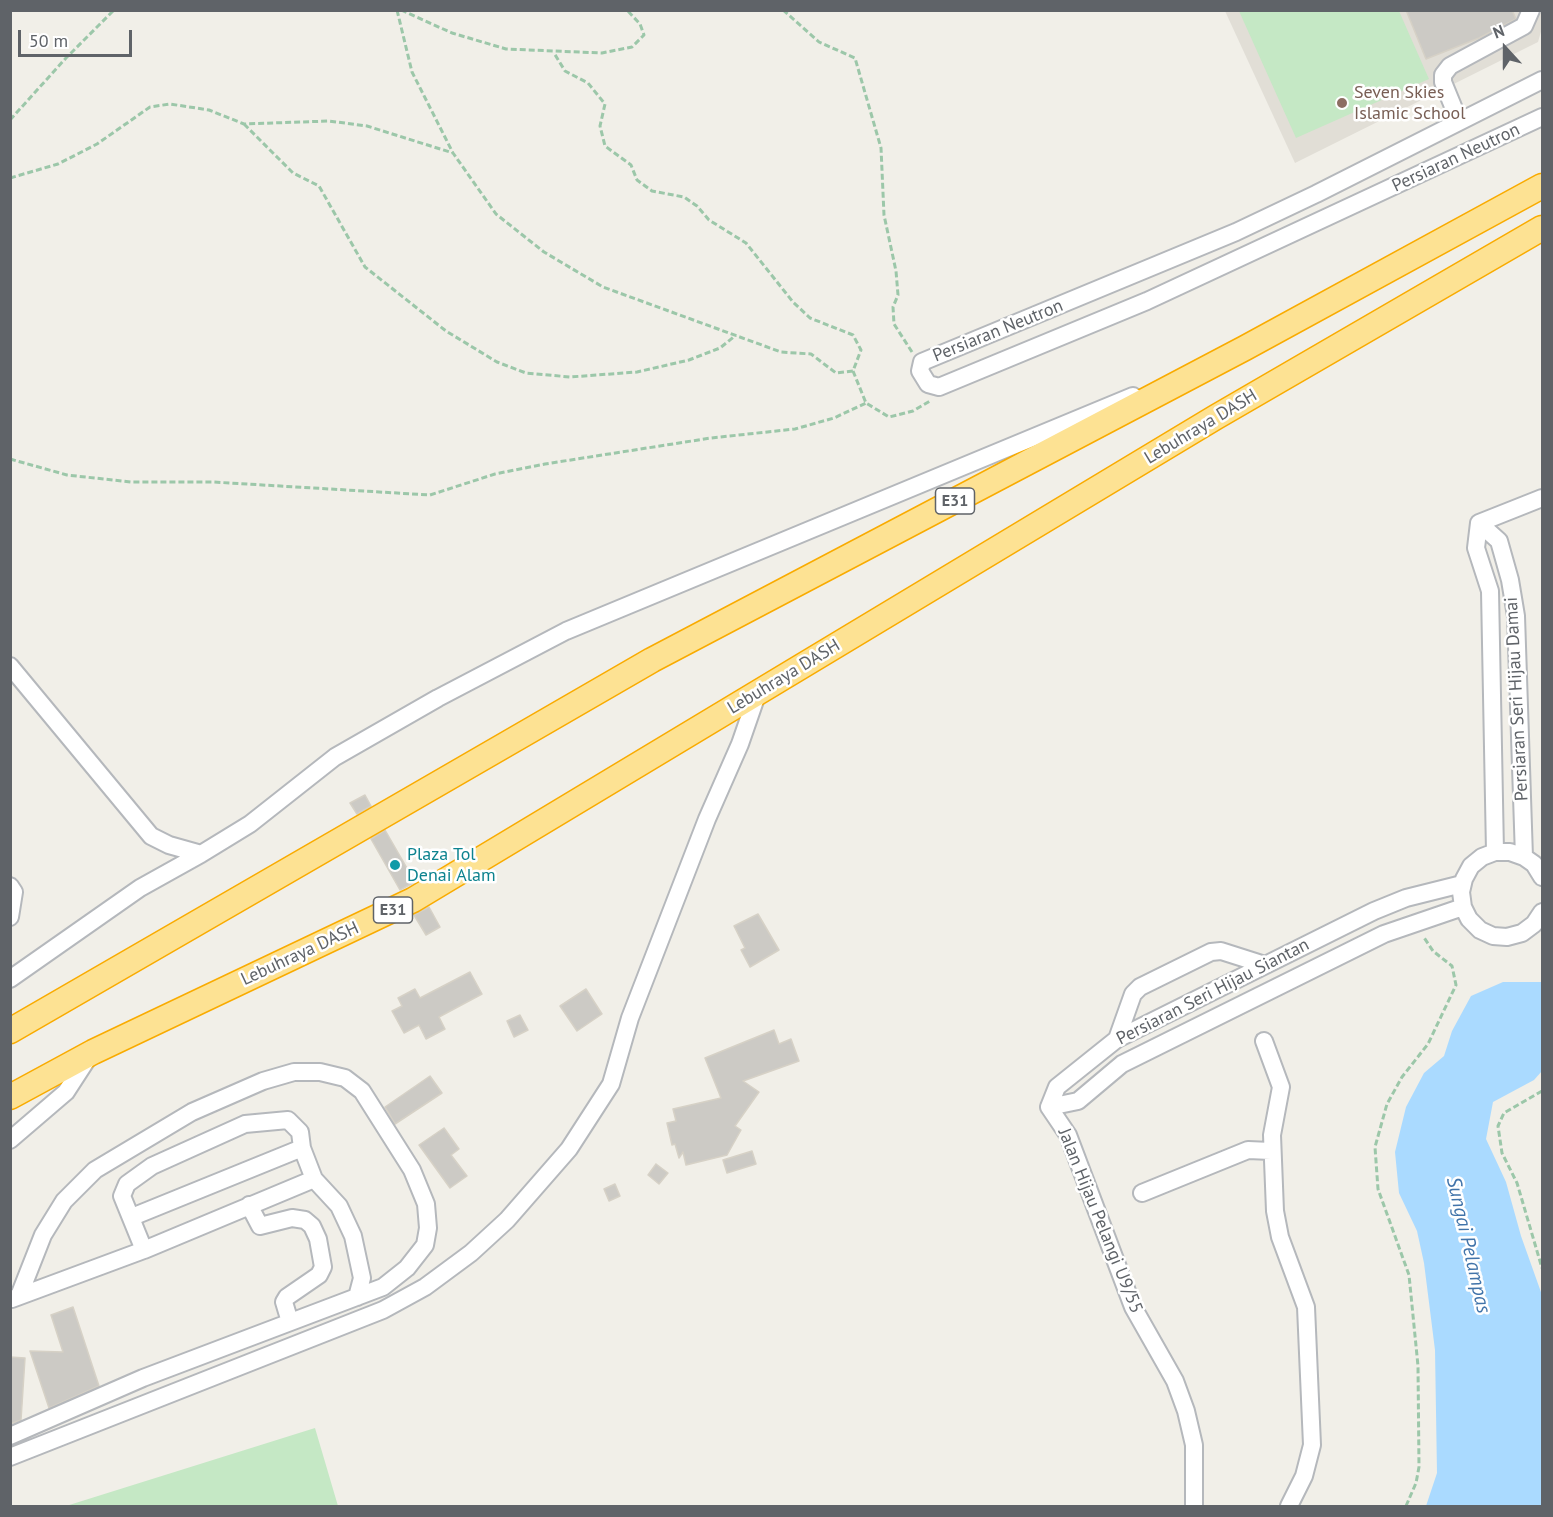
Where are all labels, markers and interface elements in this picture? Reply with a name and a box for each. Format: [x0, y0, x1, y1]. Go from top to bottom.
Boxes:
scale bar [21, 18, 135, 56]
north arrow [1475, 18, 1535, 78]
text: N [1490, 20, 1507, 42]
text: 50 m [29, 29, 68, 52]
place label: Seven Skies Islamic School [1354, 82, 1465, 124]
marker: Seven Skies Islamic School [1335, 96, 1349, 110]
street label: Persiaran Neutron [1389, 119, 1523, 197]
street label: Persiaran Neutron [930, 295, 1066, 367]
street label: Lebuhraya DASH [1141, 385, 1261, 469]
road number: E31 [936, 488, 974, 514]
street label: Persiaran Seri Hijau Damai [1501, 596, 1533, 802]
street label: Lebuhraya DASH [724, 635, 844, 719]
place label: Plaza Tol Denai Alam [407, 844, 496, 886]
marker: Plaza Tol Denai Alam [388, 858, 402, 872]
road number: E31 [374, 897, 412, 923]
street label: Lebuhraya DASH [238, 917, 362, 991]
street label: Persiaran Seri Hijau Siantan [1113, 934, 1313, 1050]
street label: Jalan Hijau Pelangi U9/55 [1053, 1125, 1147, 1317]
water label: Sungai Pelampas [1441, 1174, 1495, 1316]

